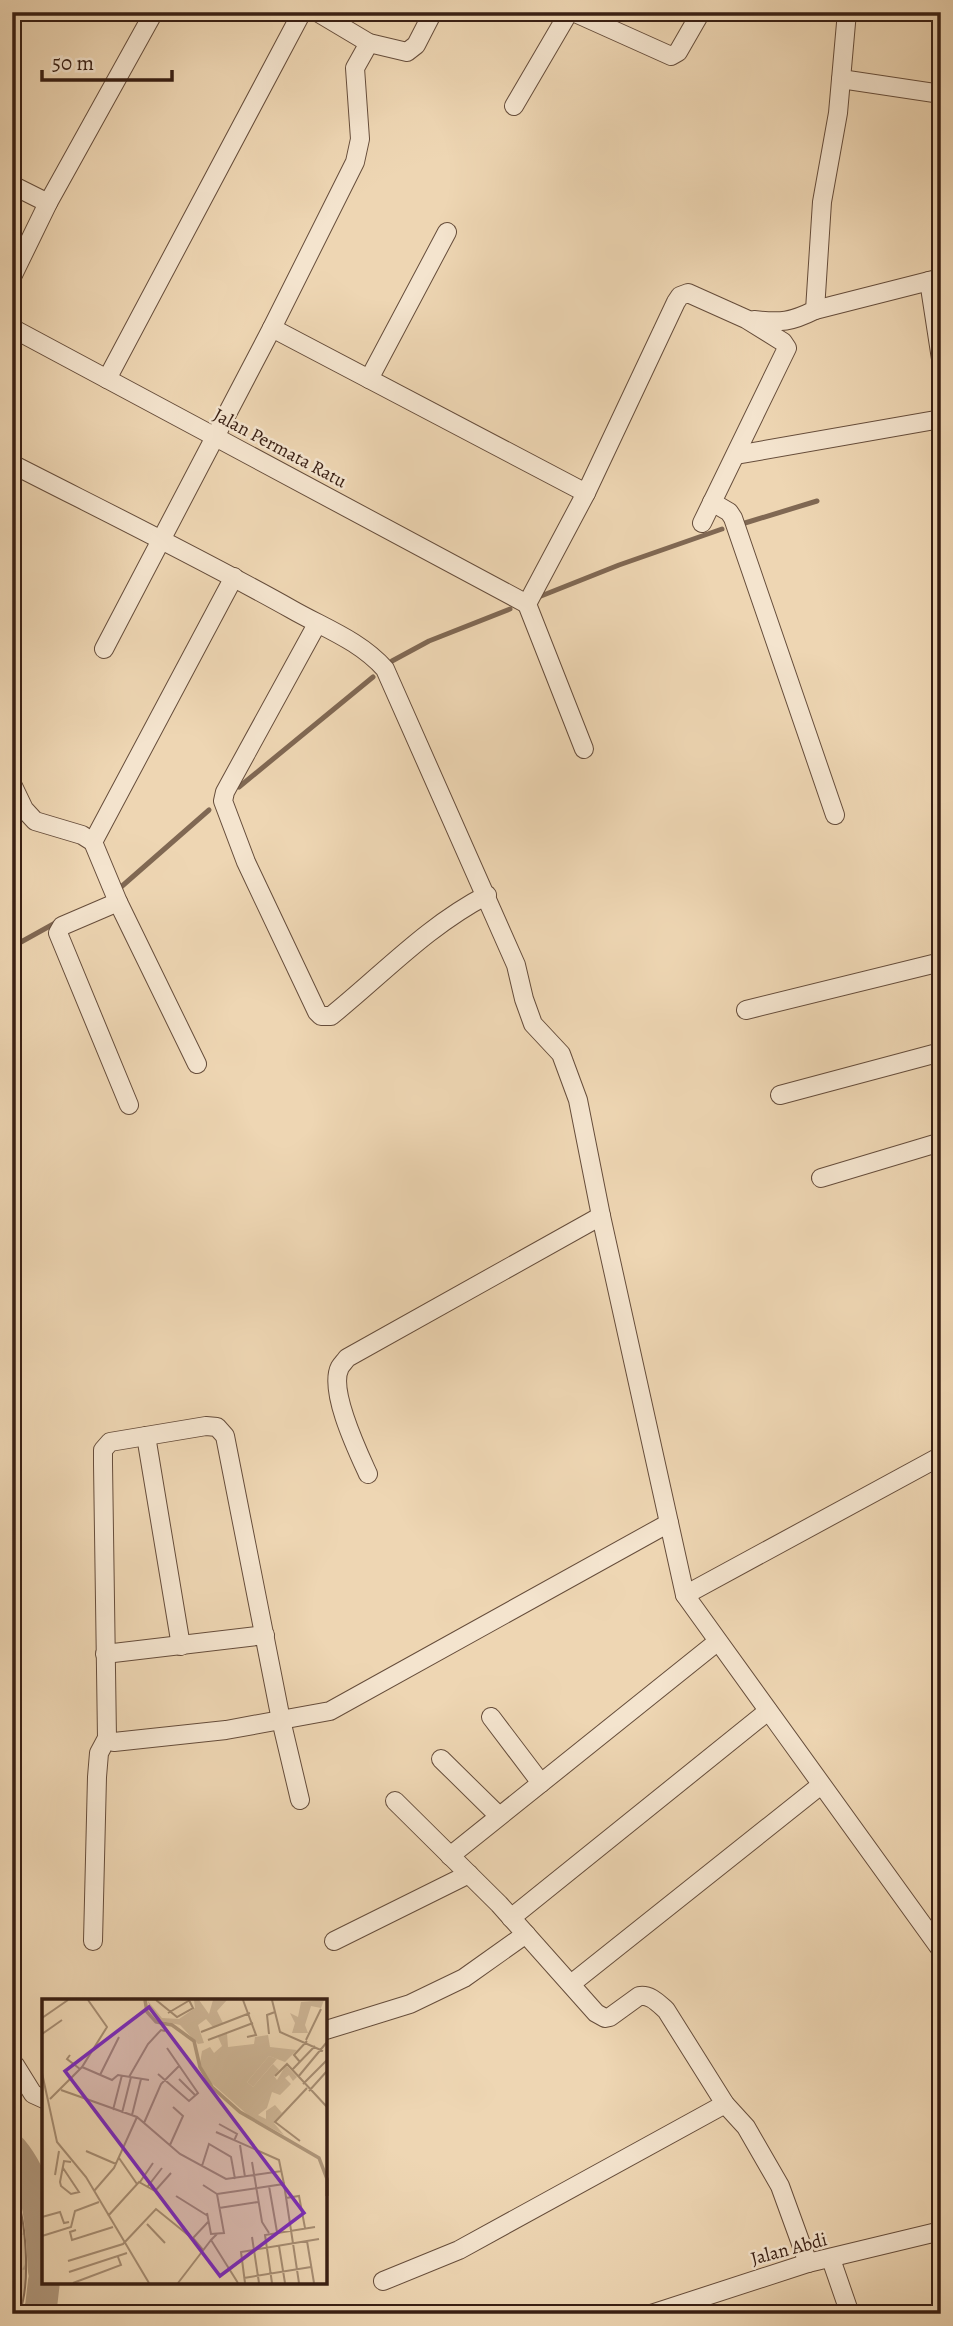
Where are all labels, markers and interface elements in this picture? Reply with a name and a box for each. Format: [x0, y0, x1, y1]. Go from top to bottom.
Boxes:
scale bar [42, 38, 172, 82]
text: 50 m [52, 49, 94, 77]
street label: Jalan Permata Ratu [209, 402, 352, 494]
inset map [42, 1999, 327, 2284]
street label: Jalan Abdi [748, 2226, 830, 2272]

